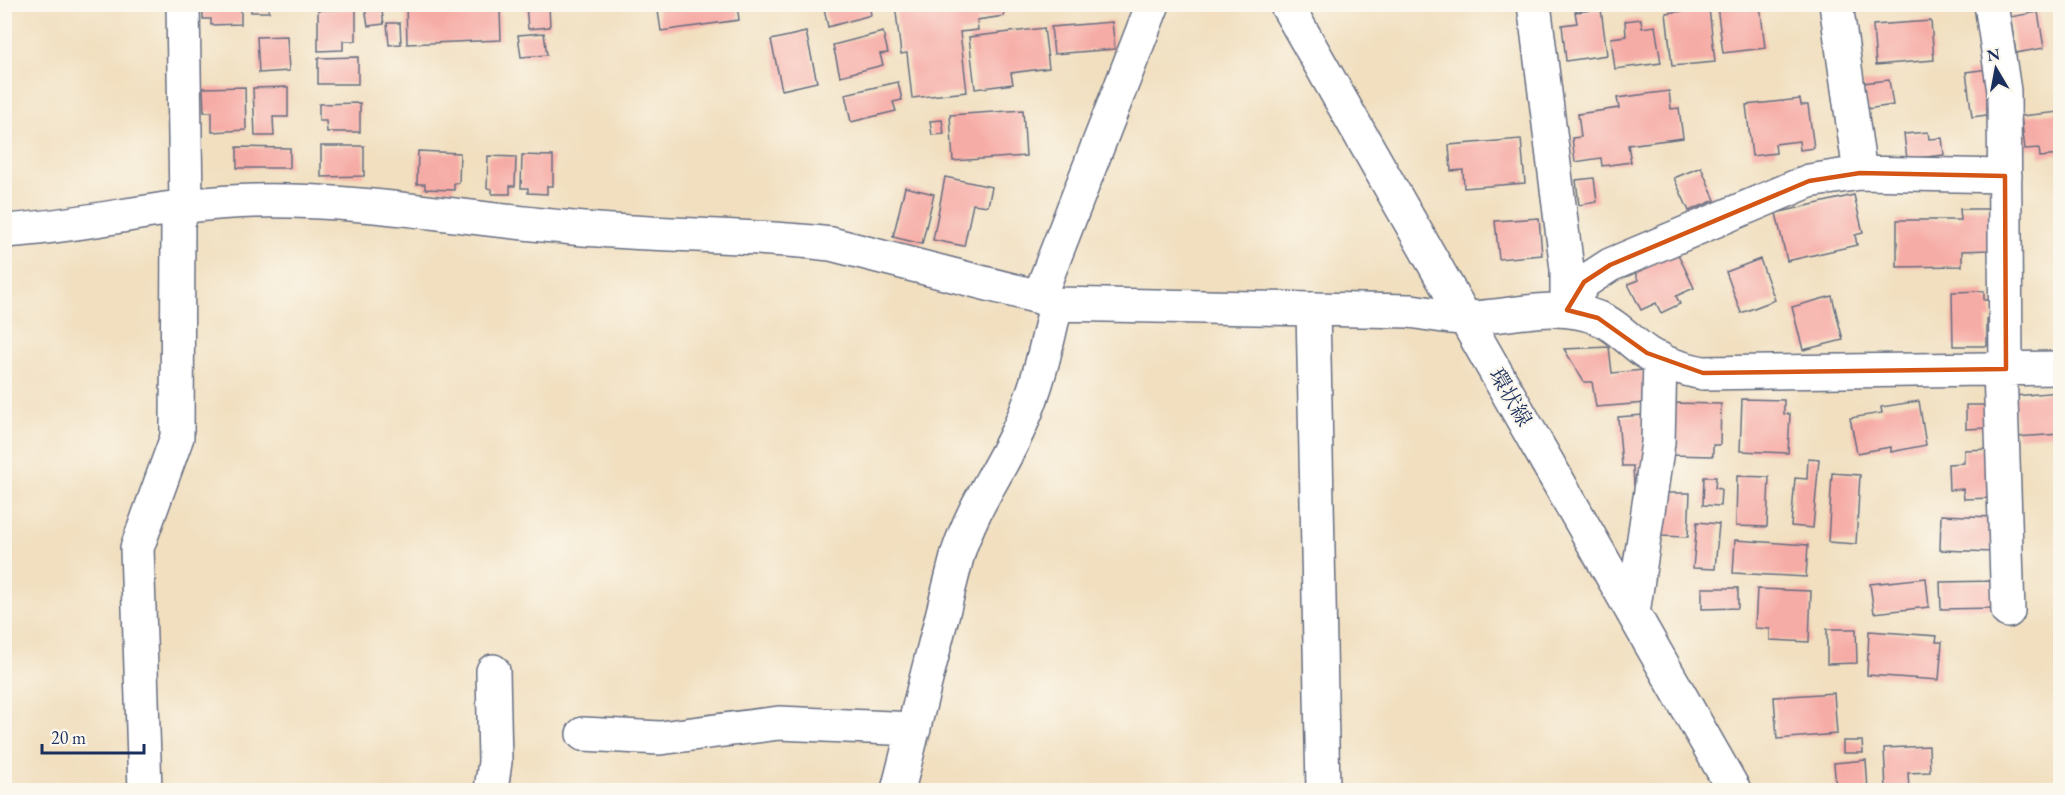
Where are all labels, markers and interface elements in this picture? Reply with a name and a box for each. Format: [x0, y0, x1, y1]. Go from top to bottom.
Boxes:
north arrow [1966, 39, 2026, 99]
text: N [1985, 43, 2002, 66]
street label: 環状線 [1484, 363, 1538, 431]
scale bar [42, 717, 144, 755]
text: 20 m [51, 726, 86, 749]

